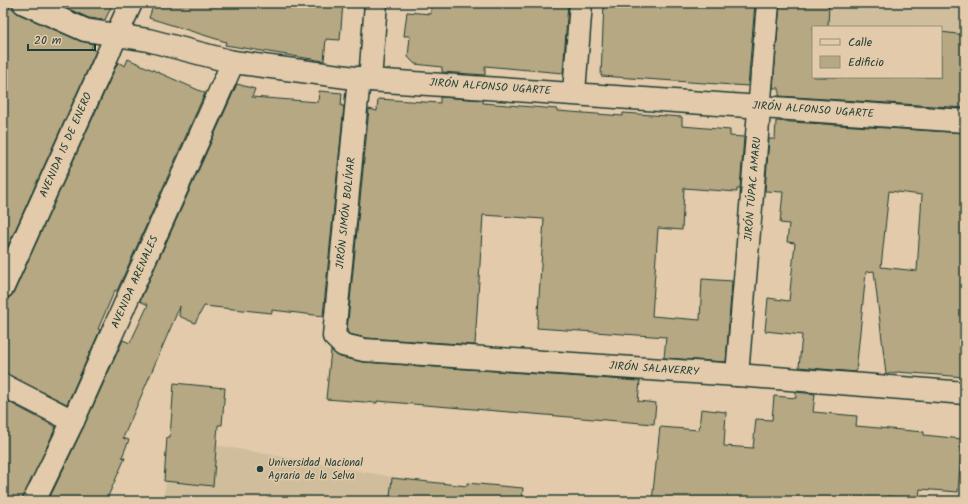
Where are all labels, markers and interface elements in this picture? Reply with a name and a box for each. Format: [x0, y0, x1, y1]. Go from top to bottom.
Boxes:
scale bar [28, 26, 95, 52]
legend [812, 26, 942, 78]
text: 20 m [34, 31, 62, 50]
text: Calle [848, 33, 873, 52]
text: Edificio [848, 53, 884, 72]
street label: JIRÓN ALFONSO UGARTE [429, 74, 552, 100]
street label: AVENIDA 15 DE ENERO [35, 89, 97, 200]
street label: JIRÓN ALFONSO UGARTE [752, 97, 875, 123]
street label: JIRÓN TÚPAC AMARU [739, 136, 767, 242]
street label: JIRÓN SIMÓN BOLÍVAR [331, 156, 361, 270]
street label: AVENIDA ARENALES [106, 233, 164, 331]
street label: JIRÓN SALAVERRY [608, 357, 700, 381]
place label: Universidad Nacional Agraria de la Selva [268, 454, 363, 485]
marker: Universidad Nacional Agraria de la Selva [255, 464, 265, 474]

